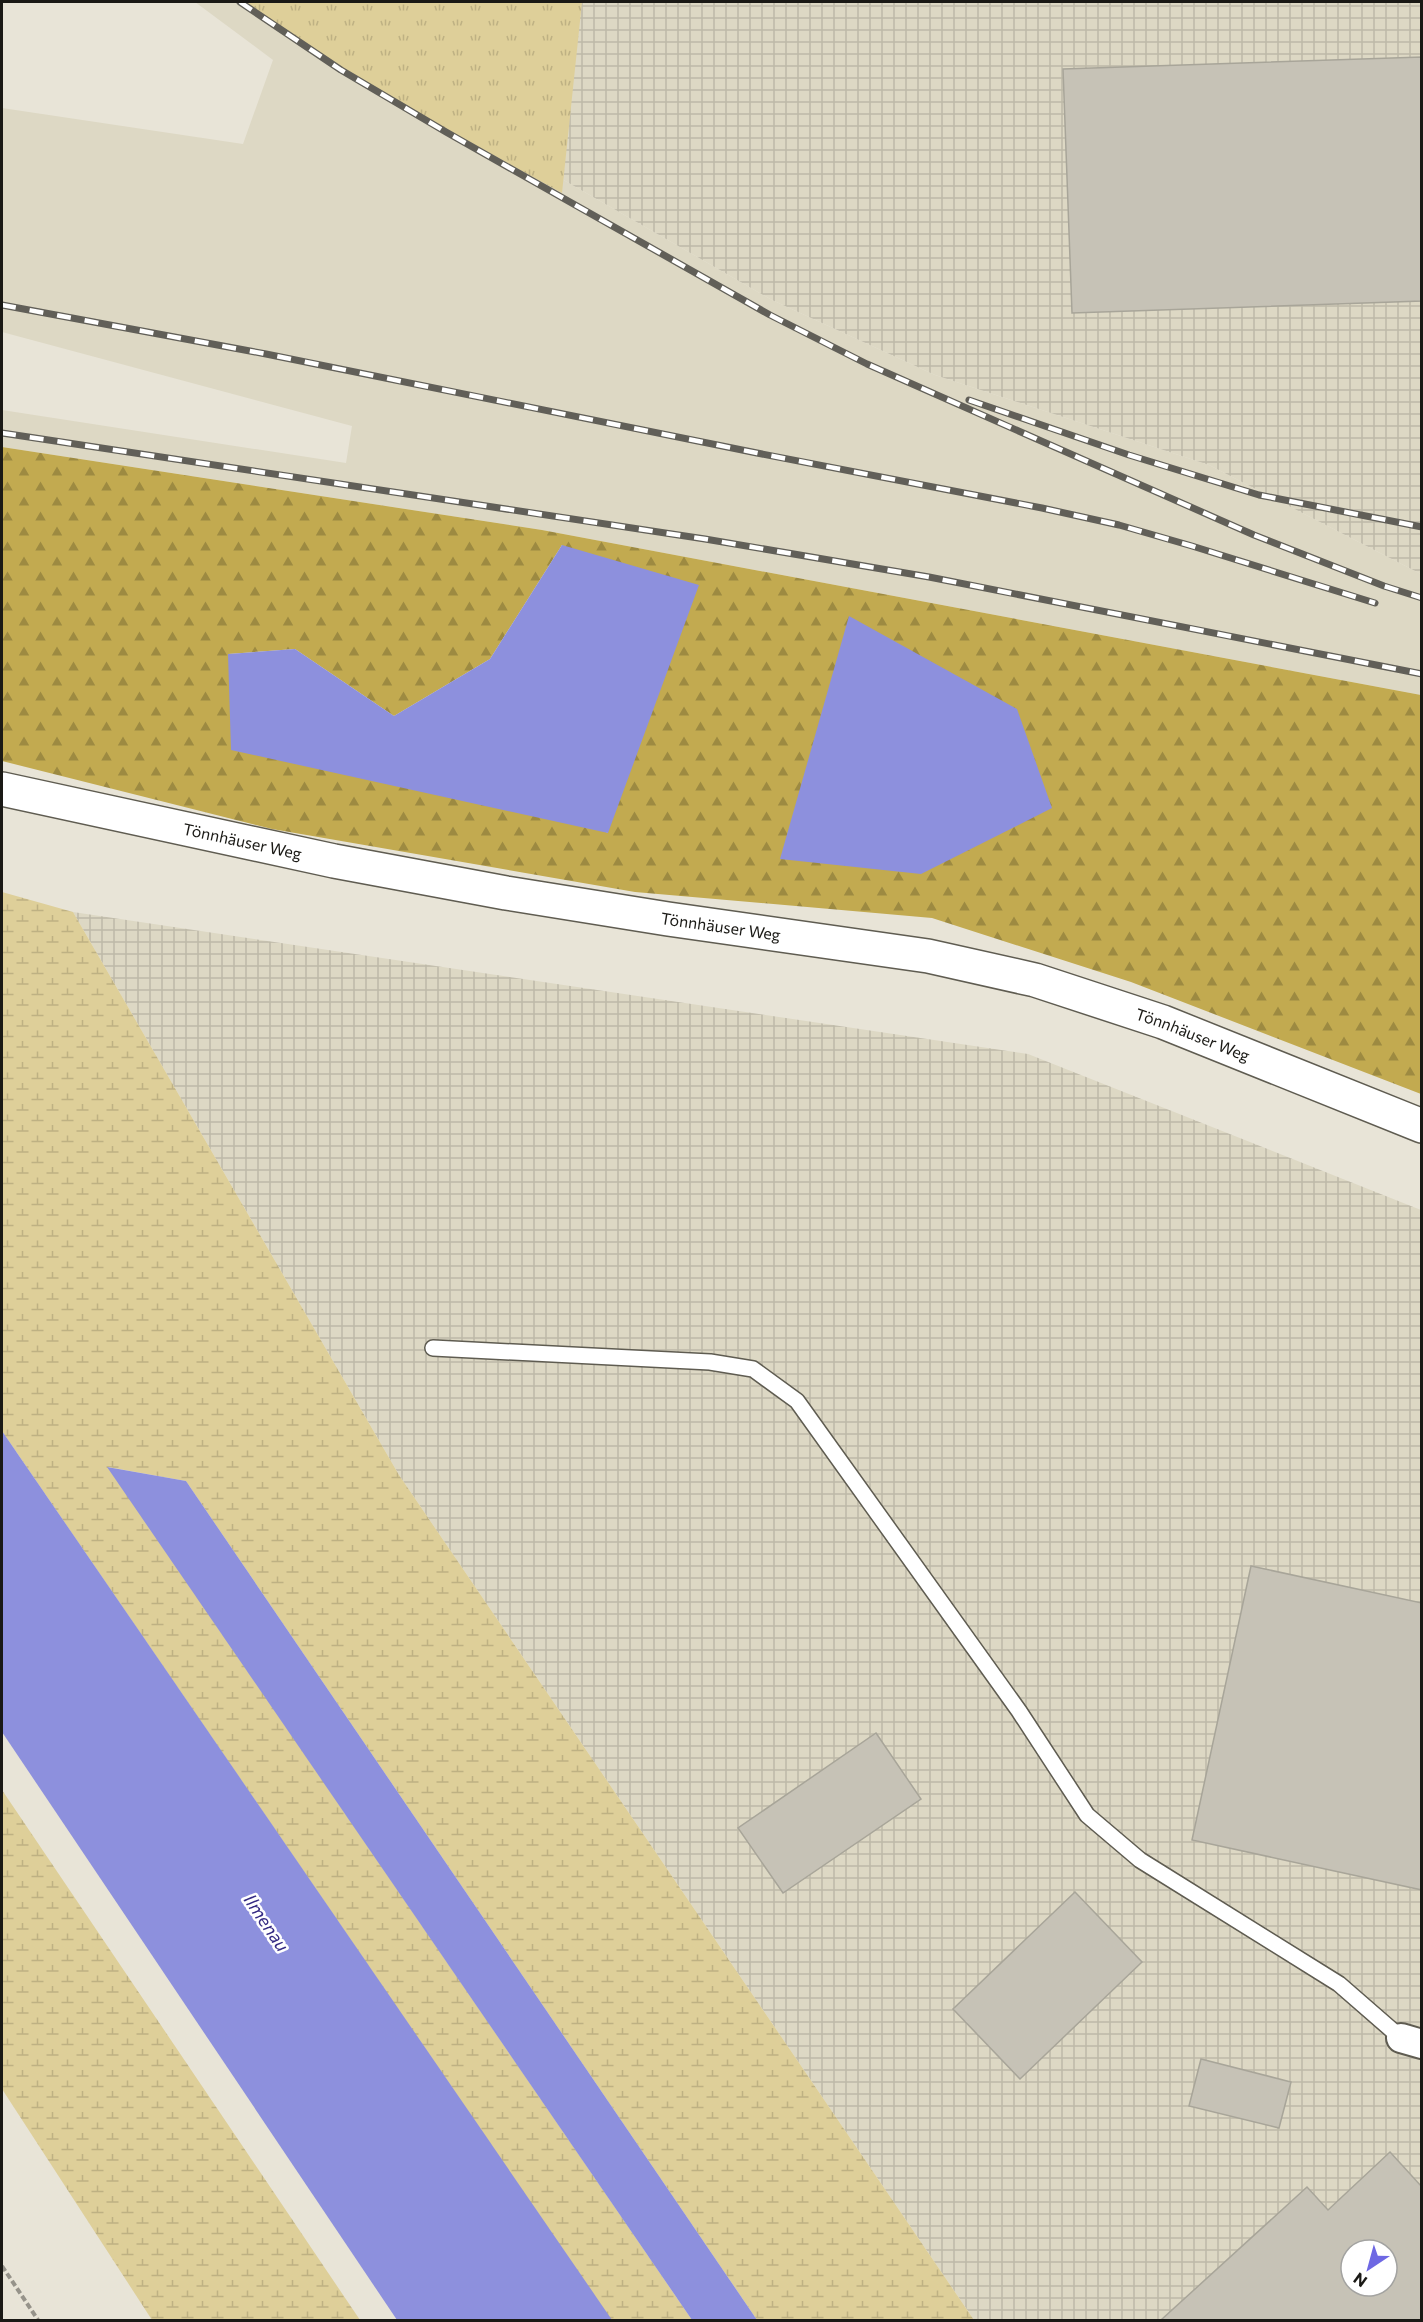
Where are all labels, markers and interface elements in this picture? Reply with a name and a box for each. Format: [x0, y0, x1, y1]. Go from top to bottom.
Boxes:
street label: Tönnhäuser Weg [181, 819, 304, 863]
street label: Tönnhäuser Weg [659, 908, 782, 944]
street label: Tönnhäuser Weg [1133, 1004, 1253, 1065]
water label: Ilmenau [240, 1890, 294, 1955]
north arrow [1339, 2238, 1399, 2298]
text: N [1349, 2269, 1370, 2292]

